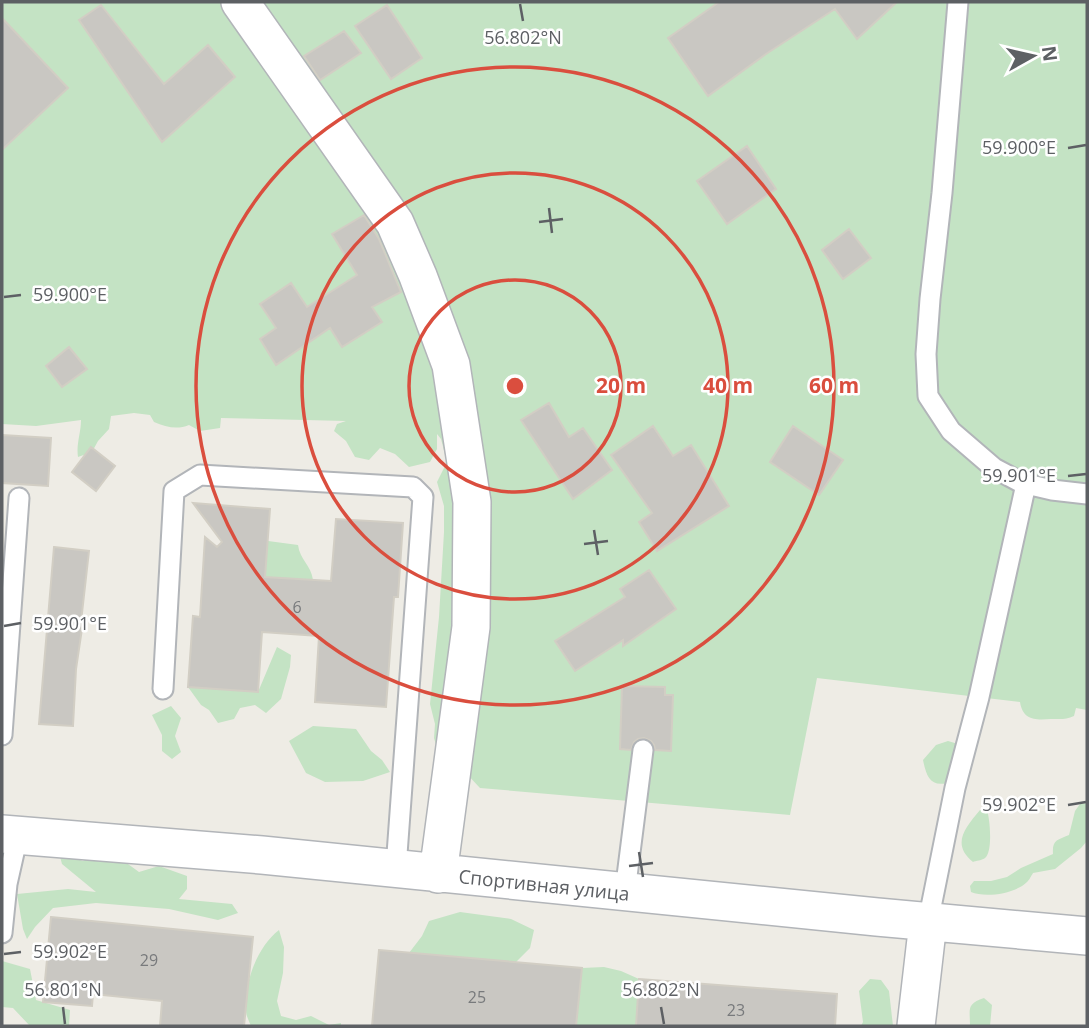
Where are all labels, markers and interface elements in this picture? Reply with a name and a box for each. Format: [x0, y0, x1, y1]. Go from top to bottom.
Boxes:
north arrow [998, 21, 1068, 91]
text: 56.802°N [484, 25, 562, 49]
text: N [1036, 44, 1064, 63]
text: 59.900°E [982, 135, 1056, 159]
text: 59.900°E [33, 282, 107, 306]
text: 20 m [596, 371, 646, 399]
text: 40 m [703, 371, 753, 399]
text: 60 m [809, 371, 859, 399]
centre of rings [503, 374, 527, 398]
text: 59.901°E [982, 463, 1056, 487]
house number: 6 [292, 596, 302, 618]
text: 59.901°E [33, 611, 107, 635]
text: 59.902°E [982, 792, 1056, 816]
street label: Спортивная улица [457, 863, 631, 907]
text: 59.902°E [33, 939, 107, 963]
house number: 29 [140, 949, 158, 971]
text: 56.801°N [24, 977, 102, 1001]
text: 56.802°N [622, 977, 700, 1001]
house number: 25 [468, 986, 486, 1008]
house number: 23 [727, 999, 745, 1021]

